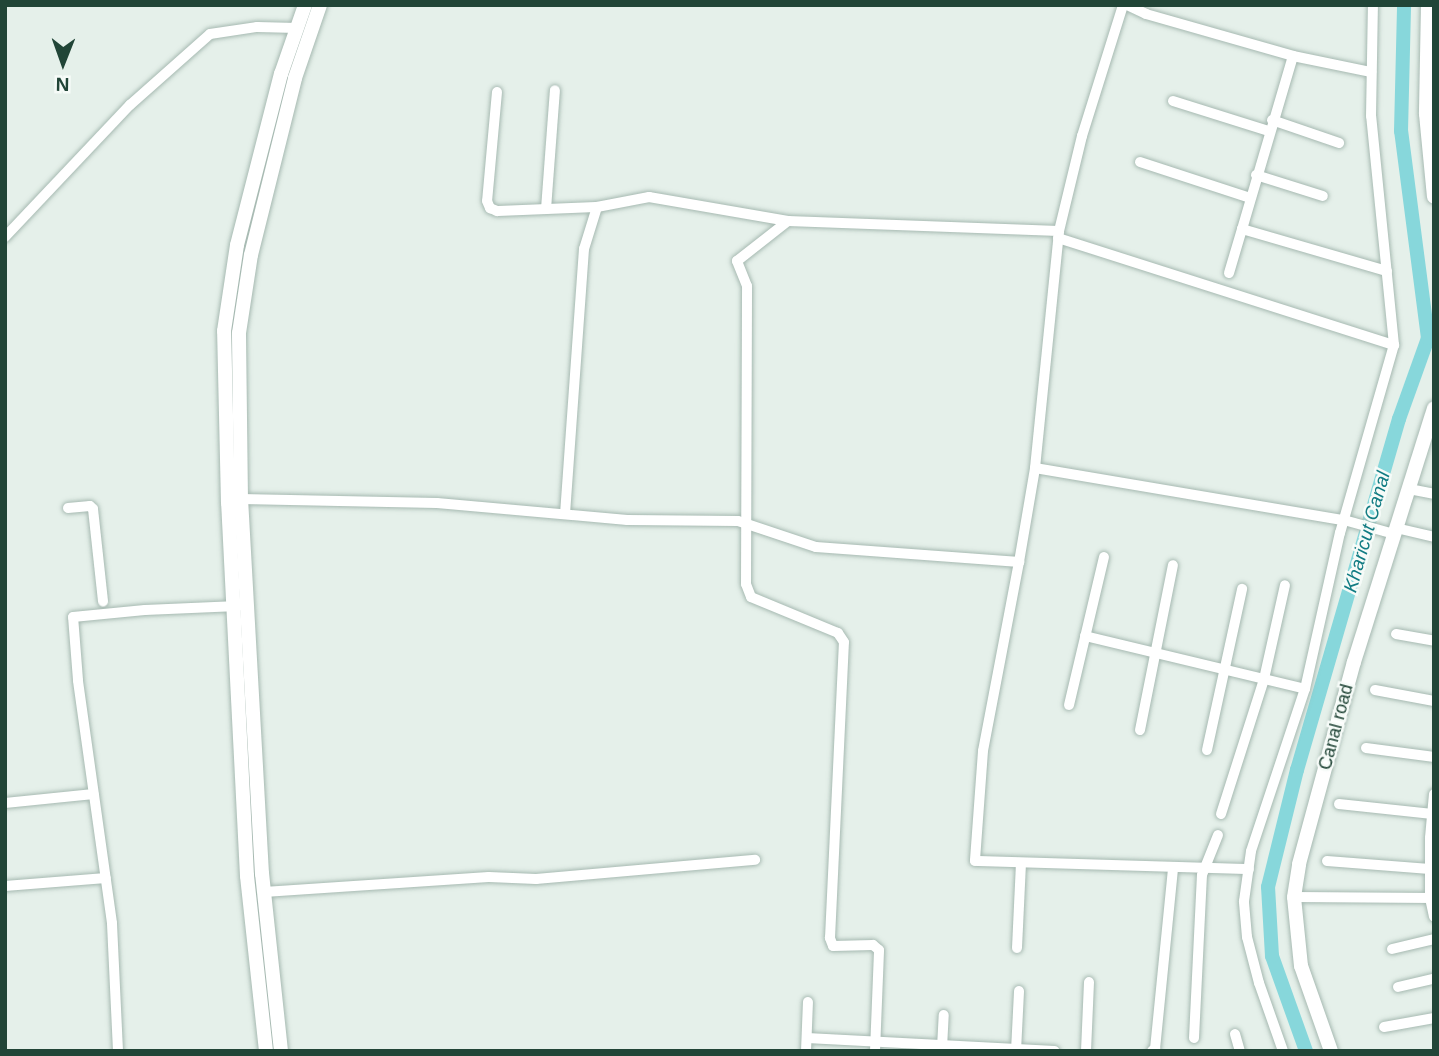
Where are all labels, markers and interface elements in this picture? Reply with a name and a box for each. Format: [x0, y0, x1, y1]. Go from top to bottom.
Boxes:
north arrow [28, 28, 98, 98]
text: N [56, 74, 70, 95]
water label: Kharicut Canal [1339, 469, 1395, 595]
street label: Canal road [1314, 682, 1358, 772]

